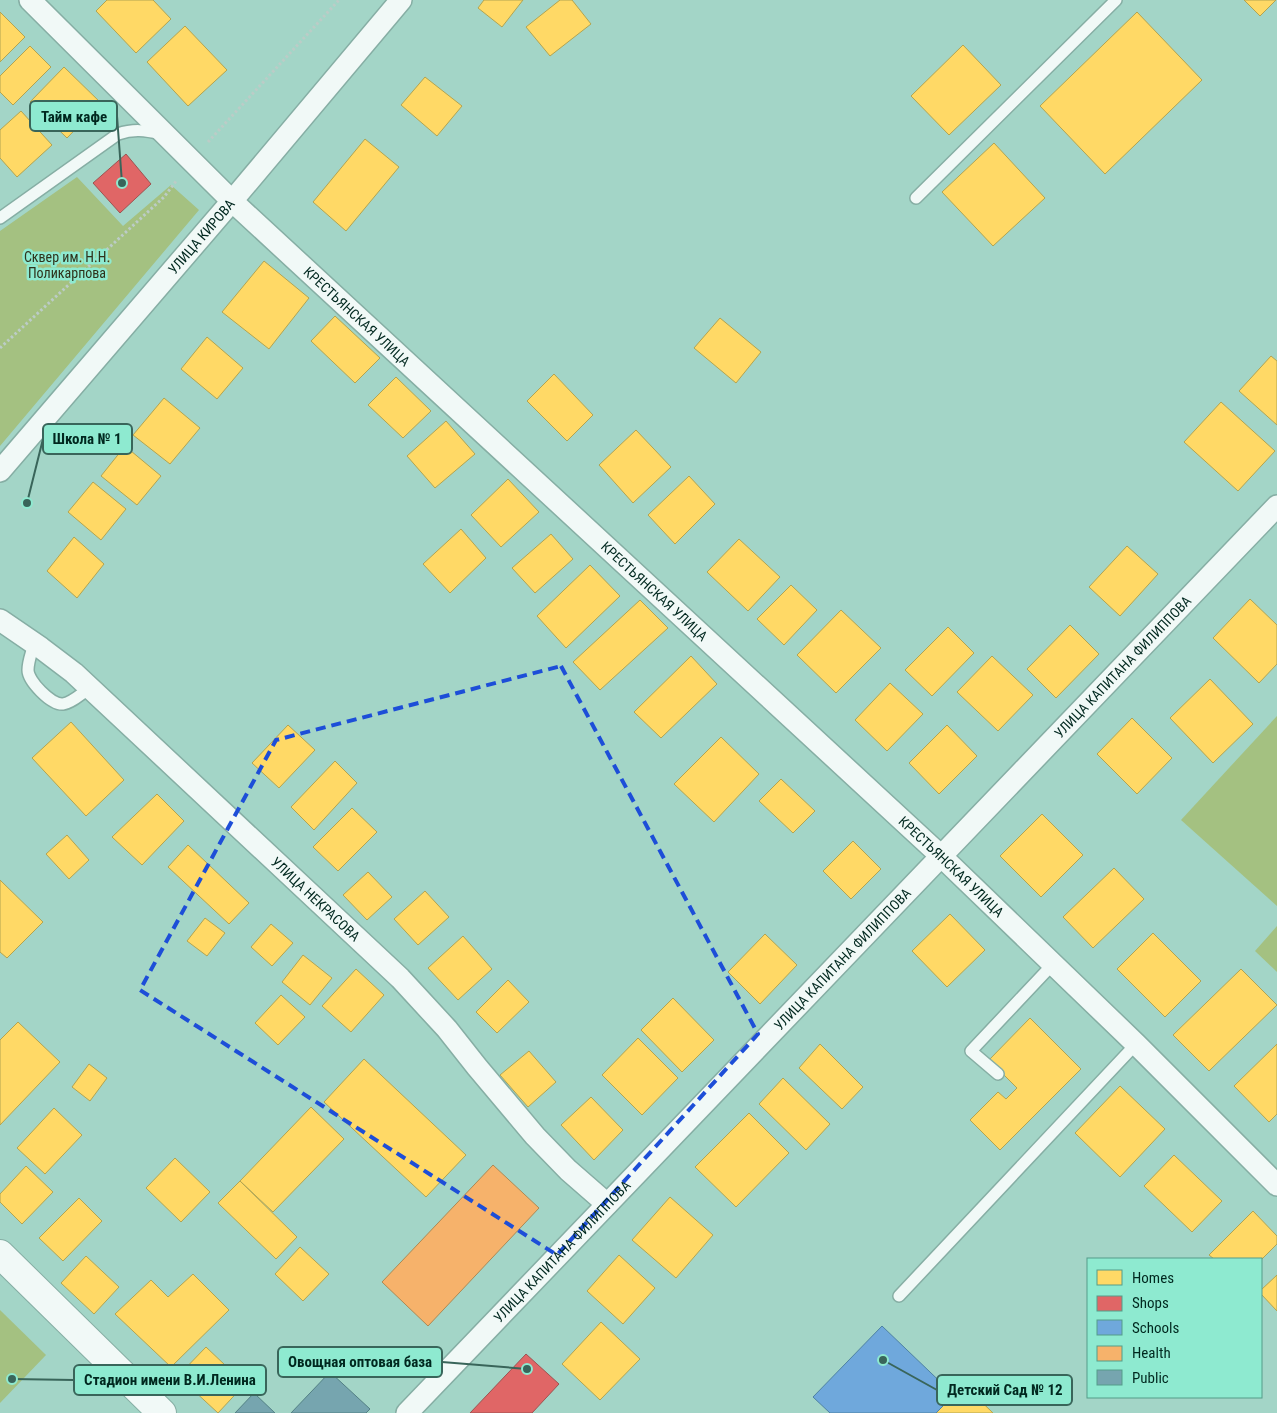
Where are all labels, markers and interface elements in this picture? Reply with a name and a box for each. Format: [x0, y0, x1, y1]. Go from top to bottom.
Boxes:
callout: Тайм кафе [30, 101, 117, 131]
text: Тайм кафе [41, 108, 107, 126]
street label: УЛИЦА КИРОВА [165, 196, 238, 277]
park label: Сквер им. Н.Н. Поликарпова [24, 249, 110, 281]
street label: КРЕСТЬЯНСКАЯ УЛИЦА [301, 263, 413, 369]
callout: Школа № 1 [43, 424, 132, 454]
text: Школа № 1 [52, 430, 122, 448]
street label: КРЕСТЬЯНСКАЯ УЛИЦА [598, 538, 711, 644]
street label: УЛИЦА КАПИТАНА ФИЛИППОВА [1051, 593, 1194, 741]
street label: КРЕСТЬЯНСКАЯ УЛИЦА [895, 813, 1007, 920]
street label: УЛИЦА НЕКРАСОВА [268, 854, 363, 944]
street label: УЛИЦА КАПИТАНА ФИЛИППОВА [771, 885, 914, 1033]
street label: УЛИЦА КАПИТАНА ФИЛИППОВА [490, 1177, 634, 1326]
legend [1087, 1258, 1262, 1398]
text: Homes [1132, 1269, 1174, 1287]
text: Shops [1132, 1294, 1169, 1312]
text: Schools [1132, 1319, 1179, 1337]
text: Health [1132, 1344, 1171, 1362]
callout: Овощная оптовая база [278, 1347, 442, 1377]
text: Овощная оптовая база [288, 1353, 432, 1371]
callout: Стадион имени В.И.Ленина [74, 1365, 266, 1395]
text: Public [1132, 1369, 1169, 1387]
text: Стадион имени В.И.Ленина [84, 1371, 256, 1389]
callout: Детский Сад № 12 [937, 1375, 1072, 1405]
text: Детский Сад № 12 [947, 1381, 1063, 1399]

